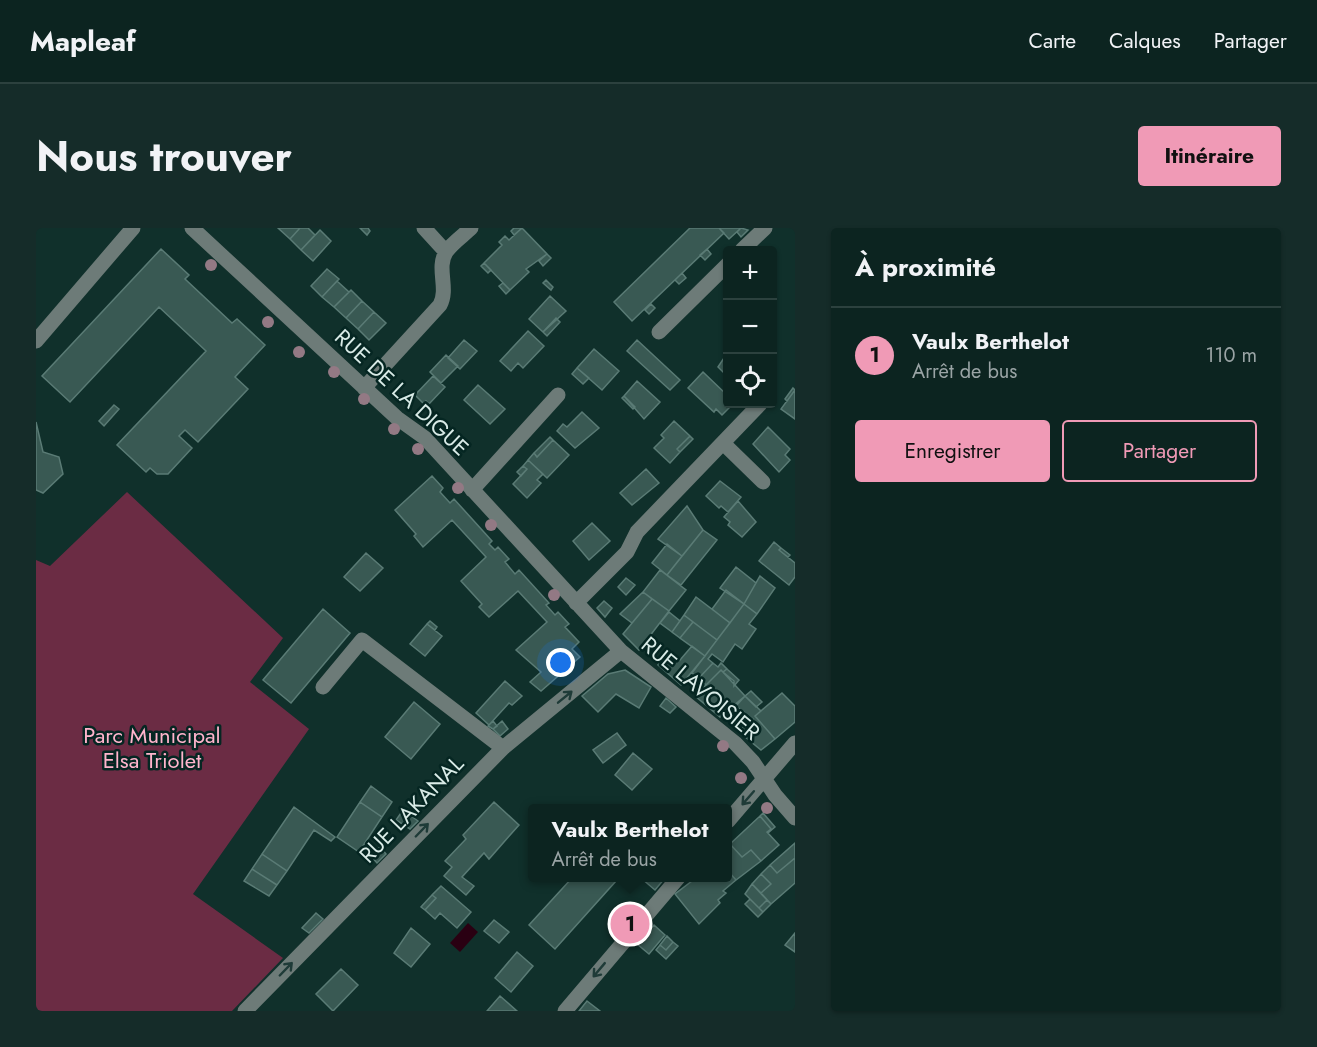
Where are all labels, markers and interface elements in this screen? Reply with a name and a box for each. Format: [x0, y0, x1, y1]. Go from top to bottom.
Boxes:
text: Mapleaf [30, 21, 136, 62]
text: Carte [1029, 26, 1076, 56]
text: Calques [1109, 26, 1181, 56]
text: Partager [1214, 26, 1287, 56]
text: Nous trouver [36, 126, 292, 187]
button: Itinéraire [1138, 126, 1281, 186]
map controls [723, 246, 777, 408]
button: + [723, 246, 777, 300]
text: À proximité [855, 248, 996, 286]
button: − [723, 300, 777, 354]
street label: RUE DE LA DIGUE [328, 321, 476, 463]
text: Vaulx Berthelot [912, 325, 1069, 357]
text: 1 [869, 341, 880, 370]
text: 110 m [1205, 341, 1257, 370]
button: locate [723, 354, 777, 408]
text: Arrêt de bus [912, 357, 1017, 386]
button: Enregistrer [855, 420, 1050, 482]
button: Partager [1062, 420, 1257, 482]
street label: RUE LAVOISIER [635, 629, 768, 748]
your location [546, 648, 575, 677]
one-way arrow [557, 690, 572, 704]
park label: Parc Municipal Elsa Triolet [83, 719, 221, 776]
street label: RUE LAKANAL [351, 748, 471, 870]
one-way arrow [741, 790, 755, 805]
popup [528, 804, 732, 882]
text: Vaulx Berthelot [551, 813, 709, 845]
one-way arrow [415, 822, 430, 837]
text: Arrêt de bus [551, 845, 657, 874]
pin: 1 [610, 902, 650, 946]
one-way arrow [279, 962, 293, 977]
one-way arrow [593, 962, 606, 978]

